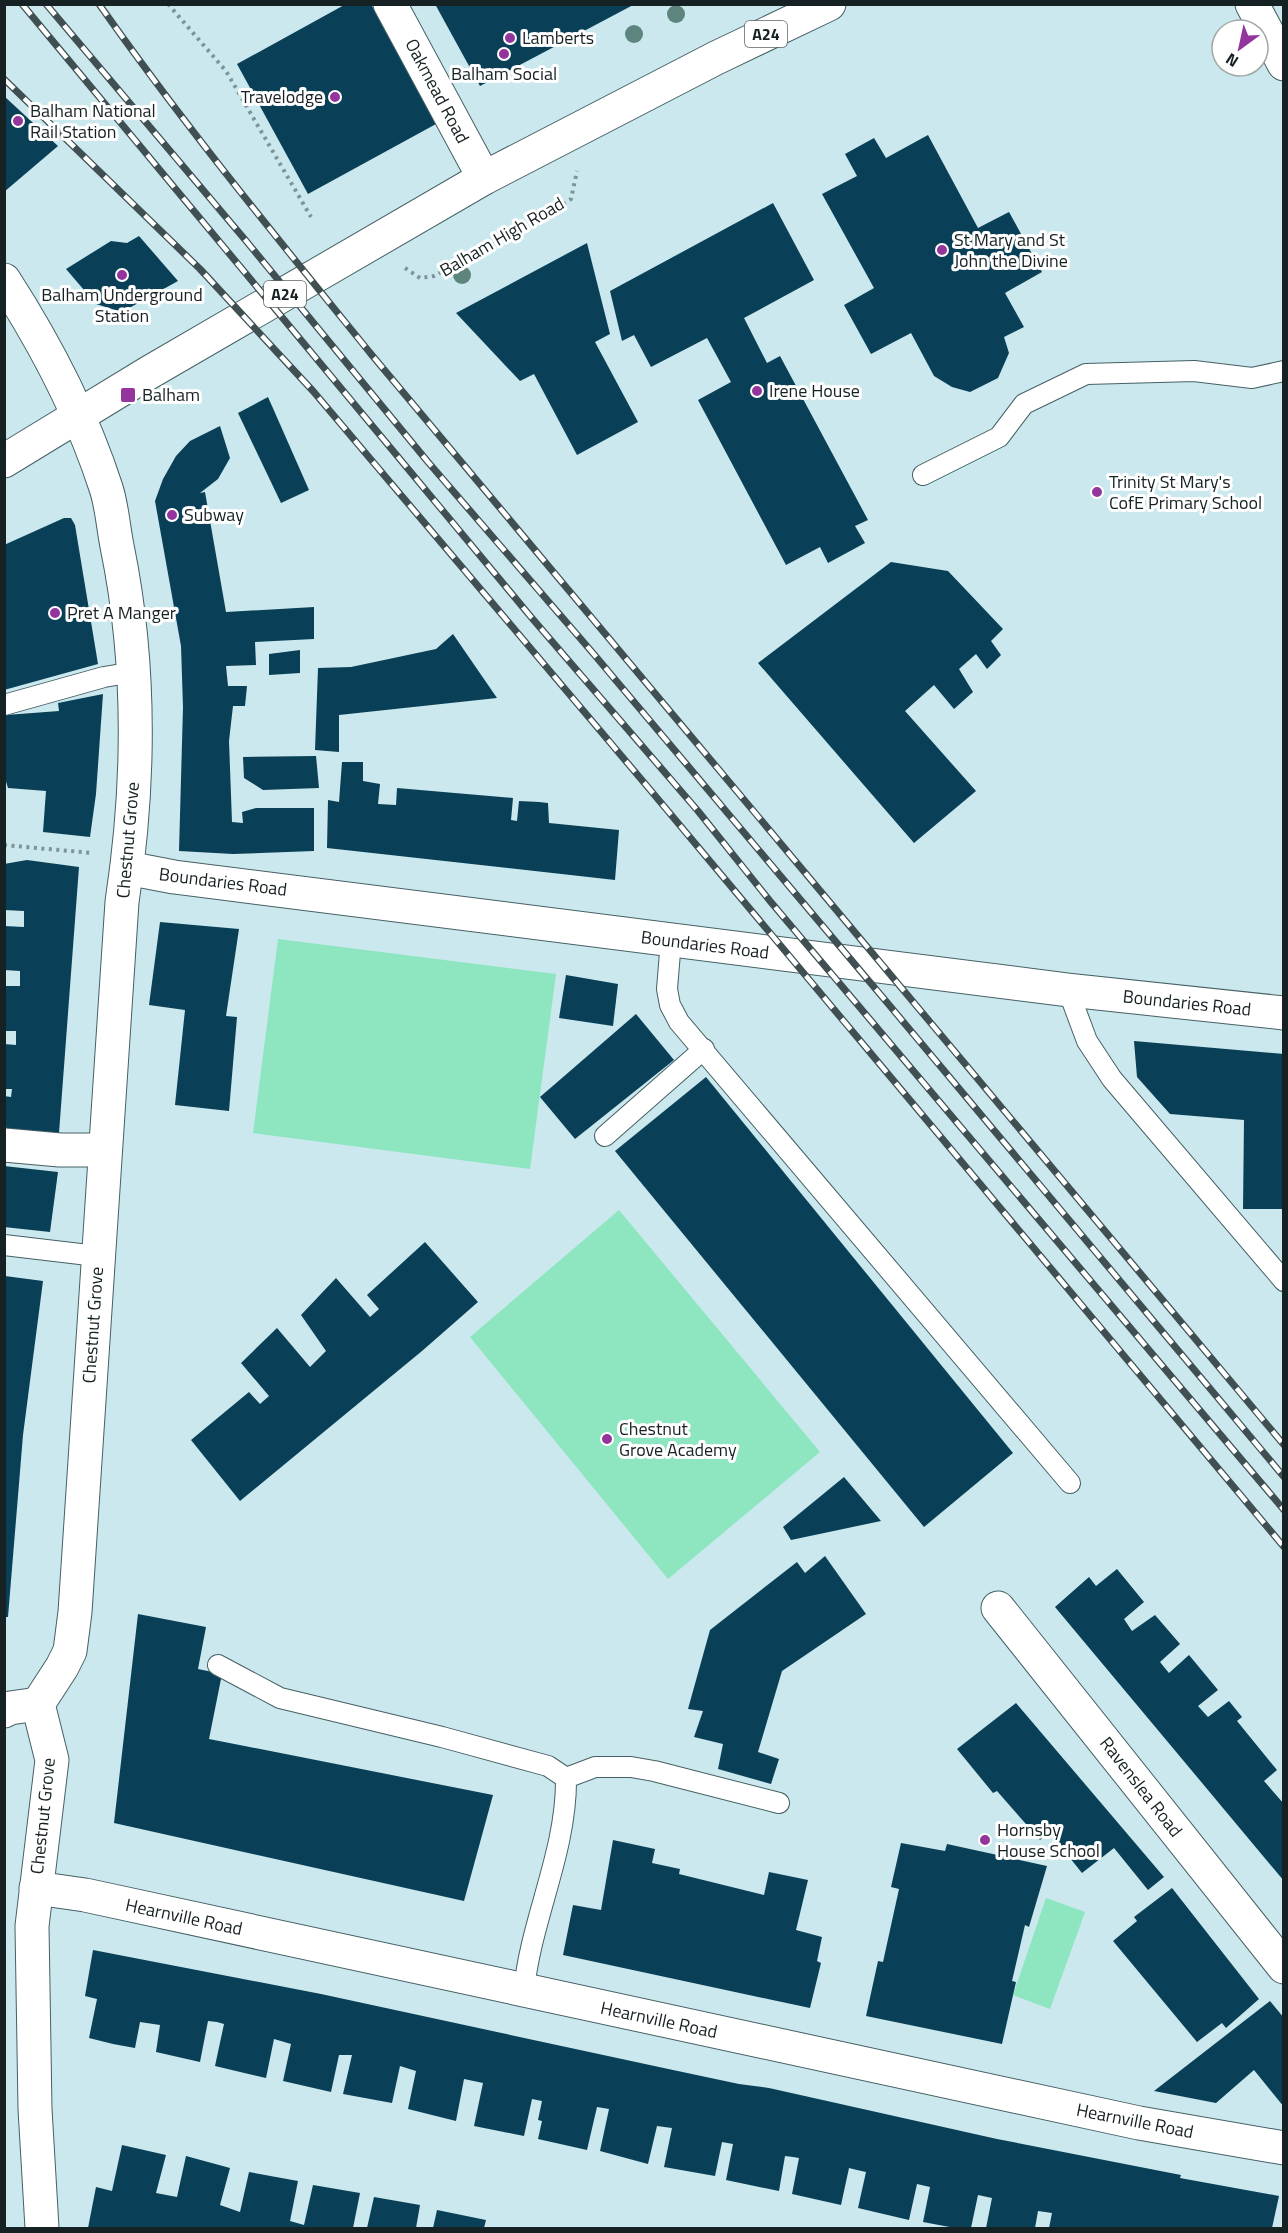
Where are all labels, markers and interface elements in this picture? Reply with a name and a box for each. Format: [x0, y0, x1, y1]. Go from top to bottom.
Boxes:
north arrow [1210, 18, 1270, 78]
road number: A24 [745, 21, 787, 47]
place label: Lamberts [522, 24, 594, 51]
marker: Lamberts [503, 31, 517, 45]
street label: Oakmead Road [398, 34, 476, 148]
marker: Balham Social [497, 47, 511, 61]
text: N [1221, 47, 1243, 74]
place label: Balham Social [451, 60, 557, 87]
place label: Travelodge [241, 83, 323, 110]
marker: Travelodge [328, 90, 342, 104]
place label: Balham National Rail Station [30, 97, 156, 145]
marker: Balham National Rail Station [11, 114, 25, 128]
street label: Balham High Road [434, 190, 569, 283]
place label: St Mary and St John the Divine [954, 226, 1068, 274]
marker: St Mary and St John the Divine [935, 243, 949, 257]
marker: Balham Underground Station [115, 268, 129, 282]
place label: Balham Underground Station [41, 281, 203, 329]
road number: A24 [264, 281, 306, 307]
place label: Irene House [769, 377, 860, 404]
place label: Balham [142, 381, 200, 408]
marker: Irene House [750, 384, 764, 398]
marker: Balham [119, 386, 137, 404]
place label: Trinity St Mary's CofE Primary School [1109, 468, 1262, 516]
marker: Trinity St Mary's CofE Primary School [1090, 485, 1104, 499]
place label: Subway [184, 501, 244, 528]
marker: Subway [165, 508, 179, 522]
place label: Pret A Manger [67, 599, 176, 626]
marker: Pret A Manger [48, 606, 62, 620]
street label: Chestnut Grove [109, 781, 146, 899]
street label: Boundaries Road [157, 860, 289, 903]
street label: Boundaries Road [639, 923, 771, 966]
street label: Boundaries Road [1122, 982, 1253, 1023]
street label: Chestnut Grove [75, 1266, 110, 1384]
place label: Chestnut Grove Academy [619, 1415, 737, 1463]
marker: Chestnut Grove Academy [600, 1432, 614, 1446]
street label: Ravenslea Road [1094, 1731, 1189, 1843]
street label: Chestnut Grove [23, 1756, 62, 1875]
place label: Hornsby House School [997, 1816, 1100, 1864]
marker: Hornsby House School [978, 1833, 992, 1847]
street label: Hearnville Road [123, 1891, 245, 1942]
street label: Hearnville Road [598, 1994, 720, 2045]
street label: Hearnville Road [1074, 2096, 1196, 2145]

